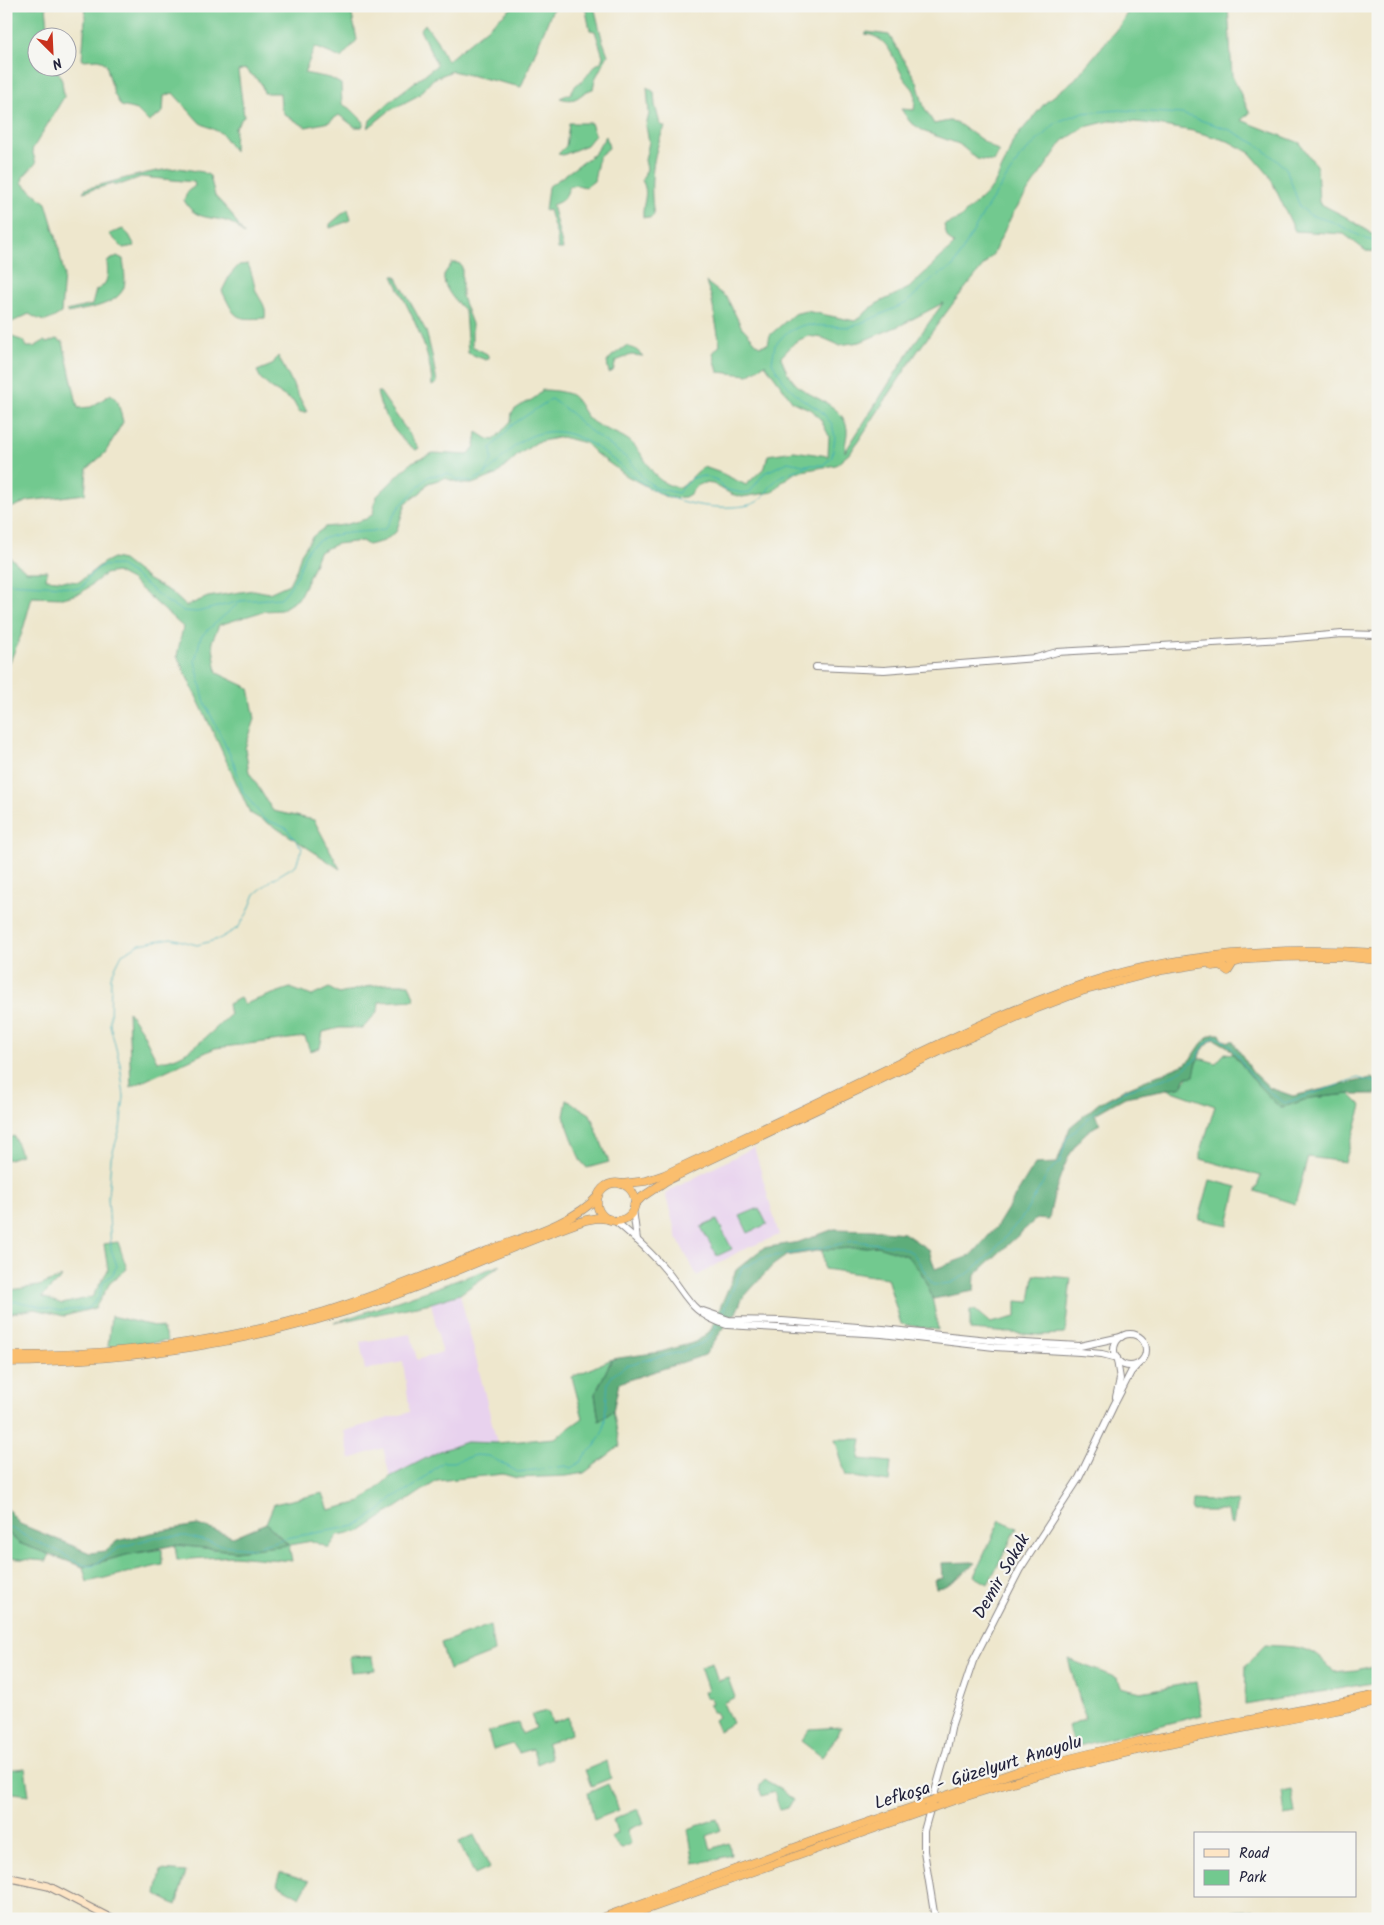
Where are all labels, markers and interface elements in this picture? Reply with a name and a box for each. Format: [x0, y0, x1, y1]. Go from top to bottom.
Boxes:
north arrow [28, 28, 78, 78]
text: N [48, 51, 65, 75]
street label: Demir Sokak [966, 1528, 1039, 1625]
street label: Lefkoşa - Güzelyurt Anayolu [871, 1728, 1086, 1819]
legend [1194, 1832, 1356, 1898]
text: Road [1239, 1842, 1270, 1866]
text: Park [1239, 1866, 1267, 1890]

